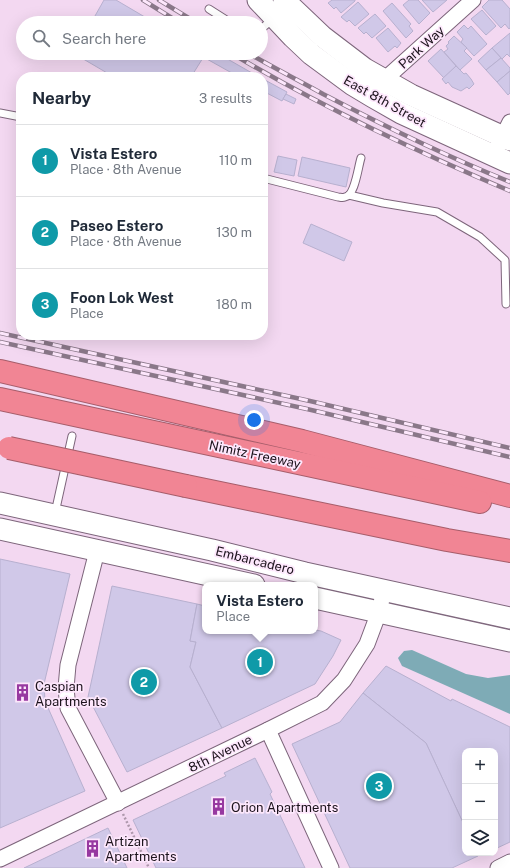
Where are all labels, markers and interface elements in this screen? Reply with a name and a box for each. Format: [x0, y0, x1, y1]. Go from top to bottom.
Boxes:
search box [16, 16, 268, 60]
street label: Park Way [395, 23, 447, 72]
icon: search [30, 27, 52, 49]
text: Search here [62, 30, 146, 47]
street label: East 8th Street [341, 73, 429, 130]
text: Nearby [32, 88, 91, 108]
text: 3 results [199, 91, 252, 106]
text: Vista Estero [70, 145, 157, 162]
text: 1 [42, 153, 48, 168]
text: 110 m [219, 153, 252, 168]
text: Place · 8th Avenue [70, 162, 182, 177]
text: Paseo Estero [70, 217, 163, 234]
text: 2 [41, 225, 49, 240]
text: 130 m [216, 225, 252, 240]
text: Place · 8th Avenue [70, 234, 182, 249]
text: Foon Lok West [70, 289, 174, 306]
text: 3 [41, 297, 49, 312]
text: 180 m [216, 297, 252, 312]
text: Place [70, 306, 104, 321]
your location [244, 410, 264, 430]
street label: Nimitz Freeway [208, 437, 302, 472]
street label: Embarcadero [214, 543, 296, 578]
popup [202, 582, 318, 634]
text: Vista Estero [216, 592, 304, 609]
text: Place [216, 609, 250, 624]
pin: 1 [247, 647, 273, 677]
pin: 2 [131, 667, 157, 697]
place label: Caspian Apartments [35, 679, 106, 709]
building icon: Caspian Apartments [12, 683, 32, 703]
street label: 8th Avenue [186, 732, 254, 775]
map controls [462, 748, 498, 856]
button: + [462, 748, 498, 784]
pin: 3 [366, 771, 392, 801]
button: − [462, 784, 498, 820]
building icon: Orion Apartments [208, 797, 228, 817]
place label: Orion Apartments [231, 800, 338, 815]
button: layers [462, 820, 498, 856]
place label: Artizan Apartments [105, 834, 176, 864]
building icon: Artizan Apartments [82, 838, 102, 858]

